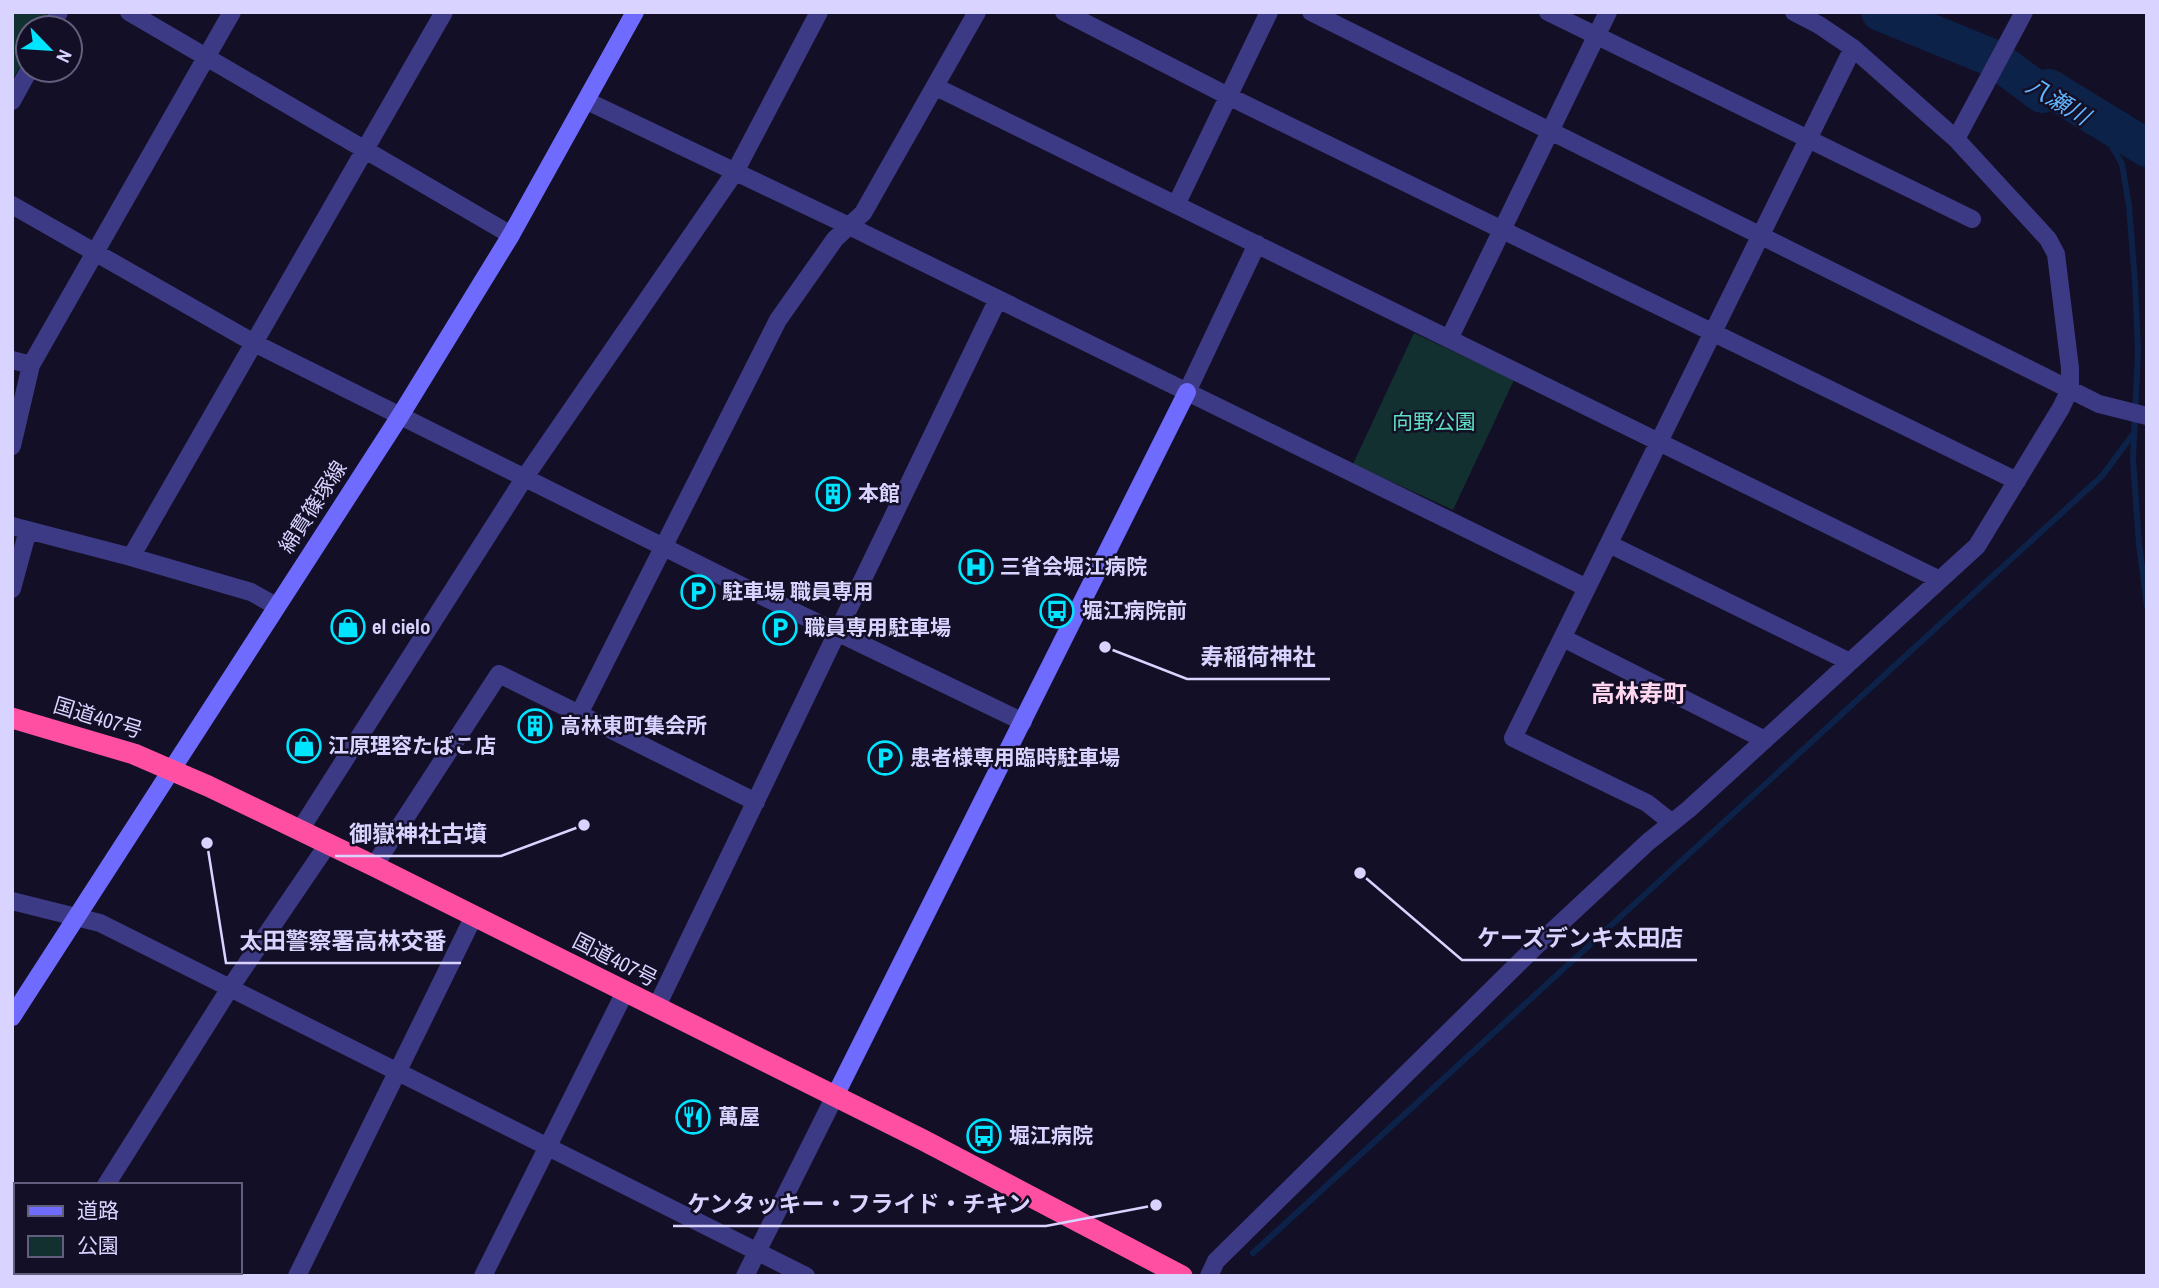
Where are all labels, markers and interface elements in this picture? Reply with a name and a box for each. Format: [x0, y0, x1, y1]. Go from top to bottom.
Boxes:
north arrow [14, 14, 84, 84]
text: N [50, 46, 79, 67]
water label: 八瀬川 [2021, 70, 2098, 133]
park label: 向野公園 [1392, 407, 1476, 436]
street label: 綿貫篠塚線 [272, 455, 353, 559]
building icon: 本館 [814, 475, 852, 513]
place label: 本館 [858, 479, 900, 508]
hospital icon: 三省会堀江病院 [957, 548, 995, 586]
place label: 三省会堀江病院 [1000, 552, 1147, 581]
parking icon: 駐車場 職員専用 [679, 573, 717, 611]
place label: 駐車場 職員専用 [722, 577, 874, 606]
bus stop icon: 堀江病院前 [1038, 592, 1076, 630]
place label: 堀江病院前 [1082, 596, 1187, 625]
shop icon: el cielo [329, 608, 367, 646]
parking icon: 職員専用駐車場 [761, 609, 799, 647]
place label: el cielo [372, 612, 430, 641]
place label: 職員専用駐車場 [804, 613, 951, 642]
callout: 寿稲荷神社 [1187, 635, 1330, 679]
text: 寿稲荷神社 [1201, 641, 1316, 672]
district label: 高林寿町 [1591, 677, 1687, 709]
street label: 国道407号 [50, 690, 146, 745]
building icon: 高林東町集会所 [516, 707, 554, 745]
place label: 高林東町集会所 [560, 711, 707, 740]
shop icon: 江原理容たばこ店 [285, 727, 323, 765]
place label: 江原理容たばこ店 [328, 731, 496, 760]
parking icon: 患者様専用臨時駐車場 [866, 739, 904, 777]
place label: 患者様専用臨時駐車場 [910, 743, 1120, 772]
callout: 御嶽神社古墳 [335, 812, 501, 856]
text: 御嶽神社古墳 [349, 818, 487, 849]
callout: ケーズデンキ太田店 [1462, 916, 1697, 960]
callout: 太田警察署高林交番 [226, 919, 461, 963]
text: ケーズデンキ太田店 [1477, 922, 1683, 953]
text: 太田警察署高林交番 [240, 925, 447, 956]
street label: 国道407号 [568, 926, 663, 993]
restaurant icon: 萬屋 [674, 1098, 712, 1136]
place label: 萬屋 [718, 1102, 760, 1131]
bus stop icon: 堀江病院 [965, 1117, 1003, 1155]
place label: 堀江病院 [1009, 1121, 1093, 1150]
callout: ケンタッキー・フライド・チキン [673, 1182, 1046, 1226]
legend [14, 1183, 242, 1274]
text: ケンタッキー・フライド・チキン [687, 1188, 1031, 1219]
text: 道路 [77, 1196, 119, 1225]
text: 公園 [77, 1231, 119, 1260]

